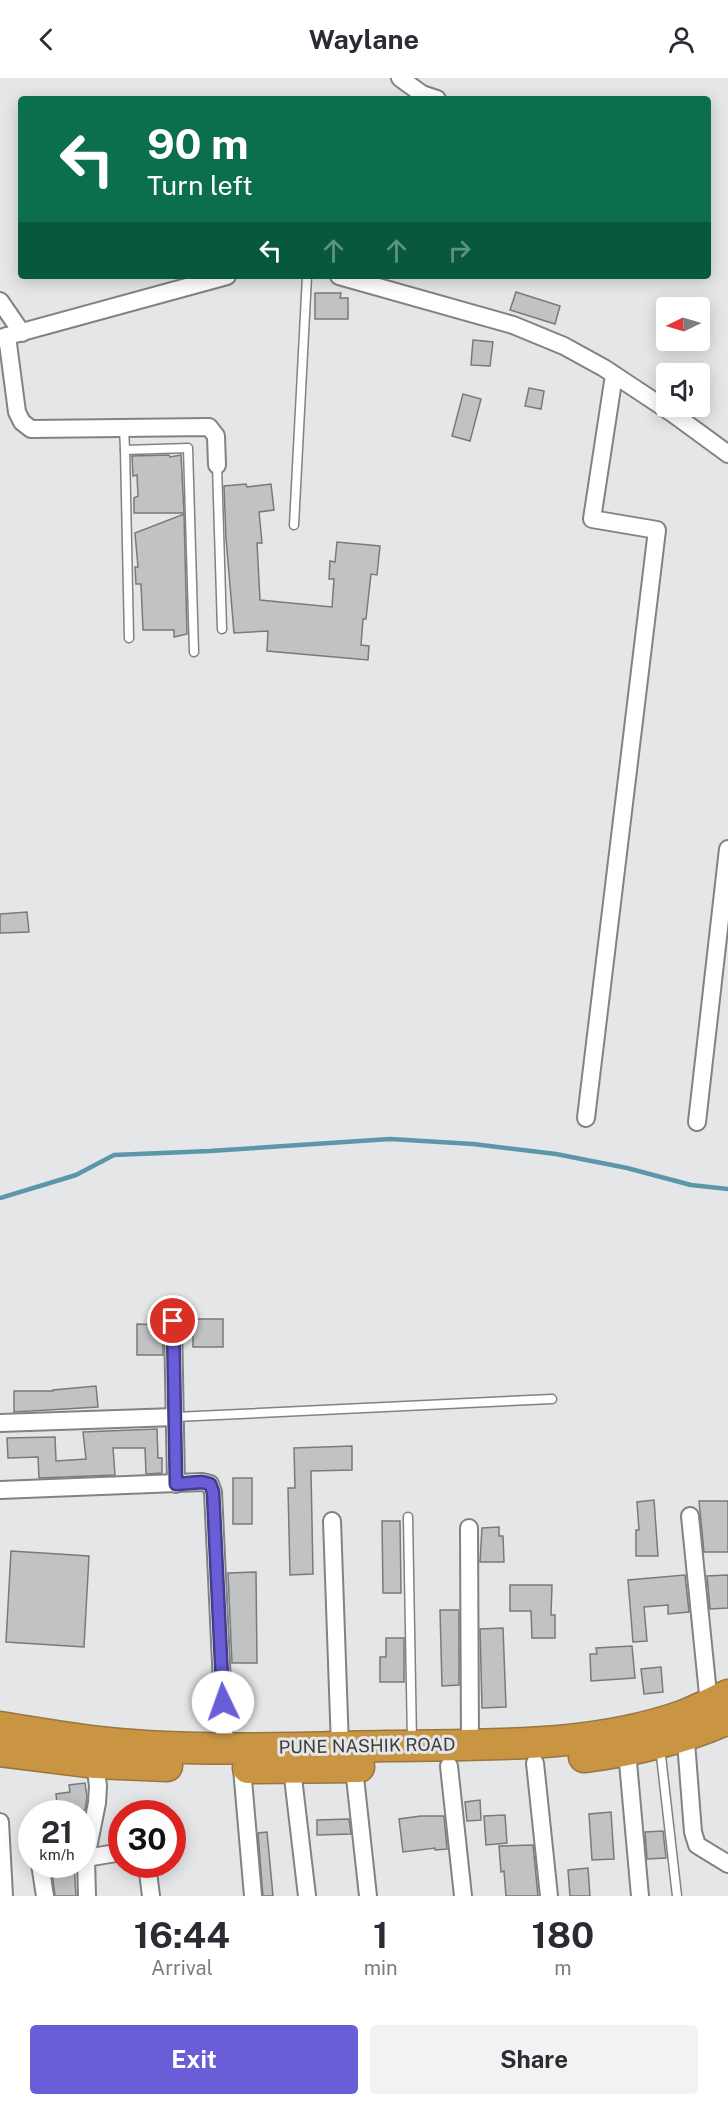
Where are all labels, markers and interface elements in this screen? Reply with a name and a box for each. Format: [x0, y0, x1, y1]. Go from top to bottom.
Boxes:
icon: back [30, 23, 63, 56]
text: Waylane [309, 23, 419, 55]
icon: person [665, 23, 698, 56]
text: 90 m [147, 119, 249, 168]
icon: left [48, 120, 126, 198]
text: Turn left [147, 169, 253, 201]
icon: left [254, 234, 287, 267]
icon: ahead [317, 234, 350, 267]
icon: ahead [380, 234, 413, 267]
icon: right [443, 234, 476, 267]
north arrow [656, 297, 710, 351]
map controls [656, 297, 710, 417]
button: sound [656, 363, 710, 417]
pin [147, 1295, 198, 1346]
icon: arrive [156, 1304, 189, 1337]
position arrow [191, 1670, 255, 1734]
street label: PUNE NASHIK ROAD [279, 1733, 455, 1758]
speed limit sign: 30 [108, 1800, 186, 1878]
text: 21 [41, 1814, 73, 1850]
text: km/h [39, 1846, 75, 1863]
text: 16:44 [134, 1914, 230, 1956]
text: 1 [373, 1914, 388, 1956]
text: 180 [531, 1914, 594, 1956]
text: Arrival [151, 1956, 213, 1980]
text: min [364, 1956, 398, 1980]
text: m [554, 1956, 571, 1980]
button: Exit [30, 2025, 358, 2094]
button: Share [370, 2025, 698, 2094]

